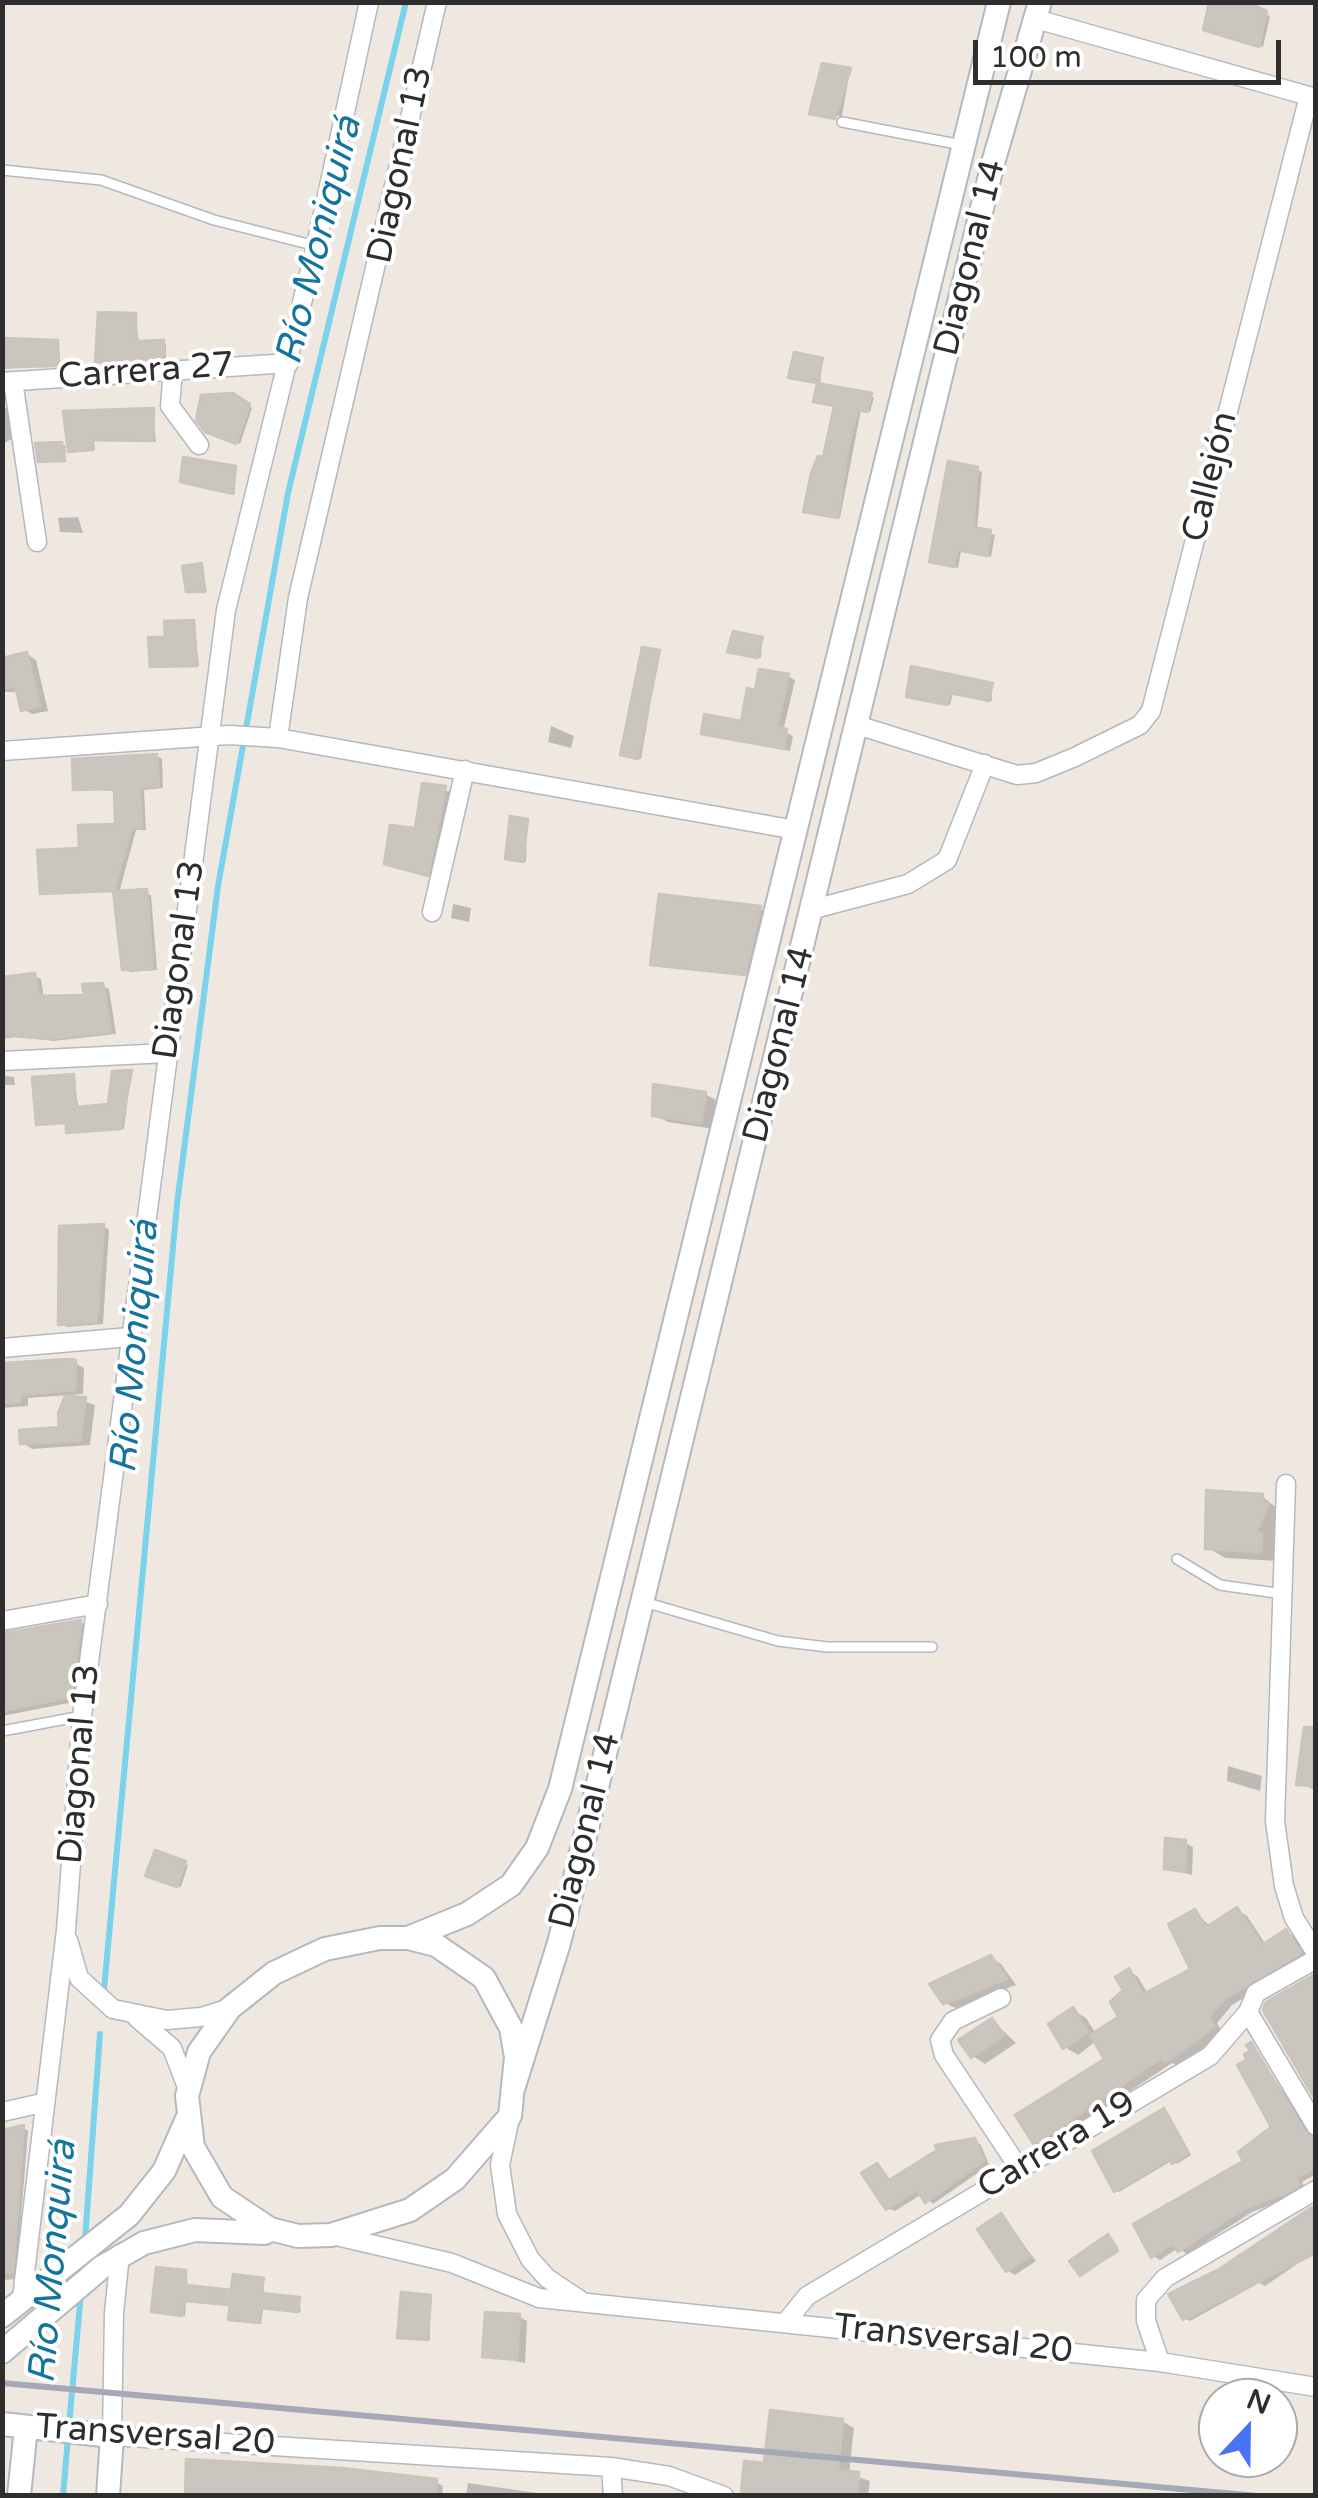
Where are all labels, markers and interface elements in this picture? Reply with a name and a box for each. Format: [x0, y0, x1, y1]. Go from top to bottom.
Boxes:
scale bar [978, 20, 1286, 82]
text: 100 m [990, 39, 1082, 76]
street label: Diagonal 13 [360, 63, 442, 267]
water label: Río Moniquirá [267, 112, 373, 370]
street label: Diagonal 14 [926, 156, 1016, 360]
street label: Carrera 27 [57, 345, 235, 399]
street label: Callejón [1175, 408, 1247, 546]
street label: Diagonal 13 [145, 858, 215, 1062]
street label: Diagonal 14 [735, 943, 825, 1147]
water label: Río Moniquirá [102, 1219, 170, 1475]
street label: Diagonal 13 [50, 1662, 110, 1866]
street label: Diagonal 14 [541, 1729, 631, 1933]
street label: Carrera 19 [971, 2083, 1143, 2209]
water label: Río Monquirá [21, 2138, 87, 2386]
street label: Transversal 20 [831, 2307, 1075, 2373]
north arrow [1198, 2378, 1298, 2478]
text: N [1242, 2382, 1275, 2422]
street label: Transversal 20 [34, 2407, 276, 2465]

